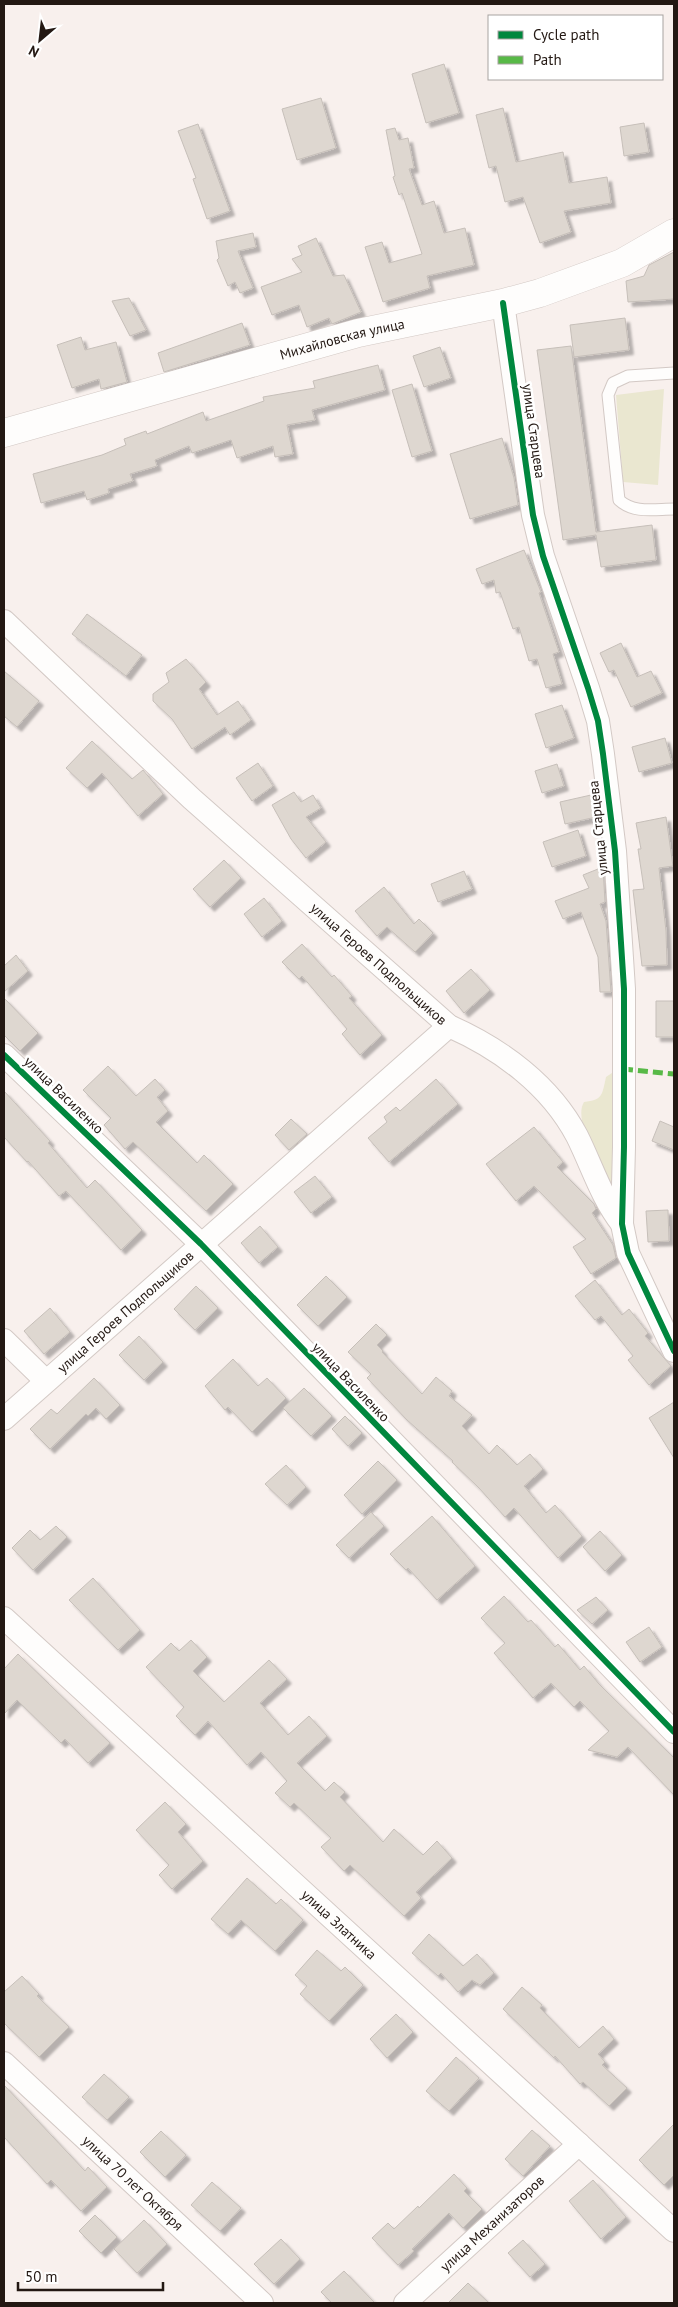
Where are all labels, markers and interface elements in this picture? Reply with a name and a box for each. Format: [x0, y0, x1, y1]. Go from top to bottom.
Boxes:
north arrow [15, 15, 65, 65]
legend [488, 15, 663, 80]
text: Cycle path [533, 25, 599, 44]
text: N [26, 41, 42, 62]
text: Path [533, 50, 562, 69]
street label: Михайловская улица [278, 315, 406, 364]
street label: улица Старцева [518, 383, 550, 479]
street label: улица Старцева [584, 780, 612, 876]
street label: улица Героев Подпольщиков [307, 899, 451, 1029]
street label: улица Василенко [20, 1052, 108, 1138]
street label: улица Героев Подпольщиков [53, 1247, 197, 1377]
street label: улица Василенко [308, 1338, 394, 1426]
street label: улица Златника [298, 1886, 380, 1963]
street label: улица 70 лет Октября [78, 2131, 187, 2234]
street label: улица Механизаторов [436, 2171, 548, 2276]
scale bar [18, 2260, 162, 2292]
text: 50 m [25, 2267, 58, 2286]

